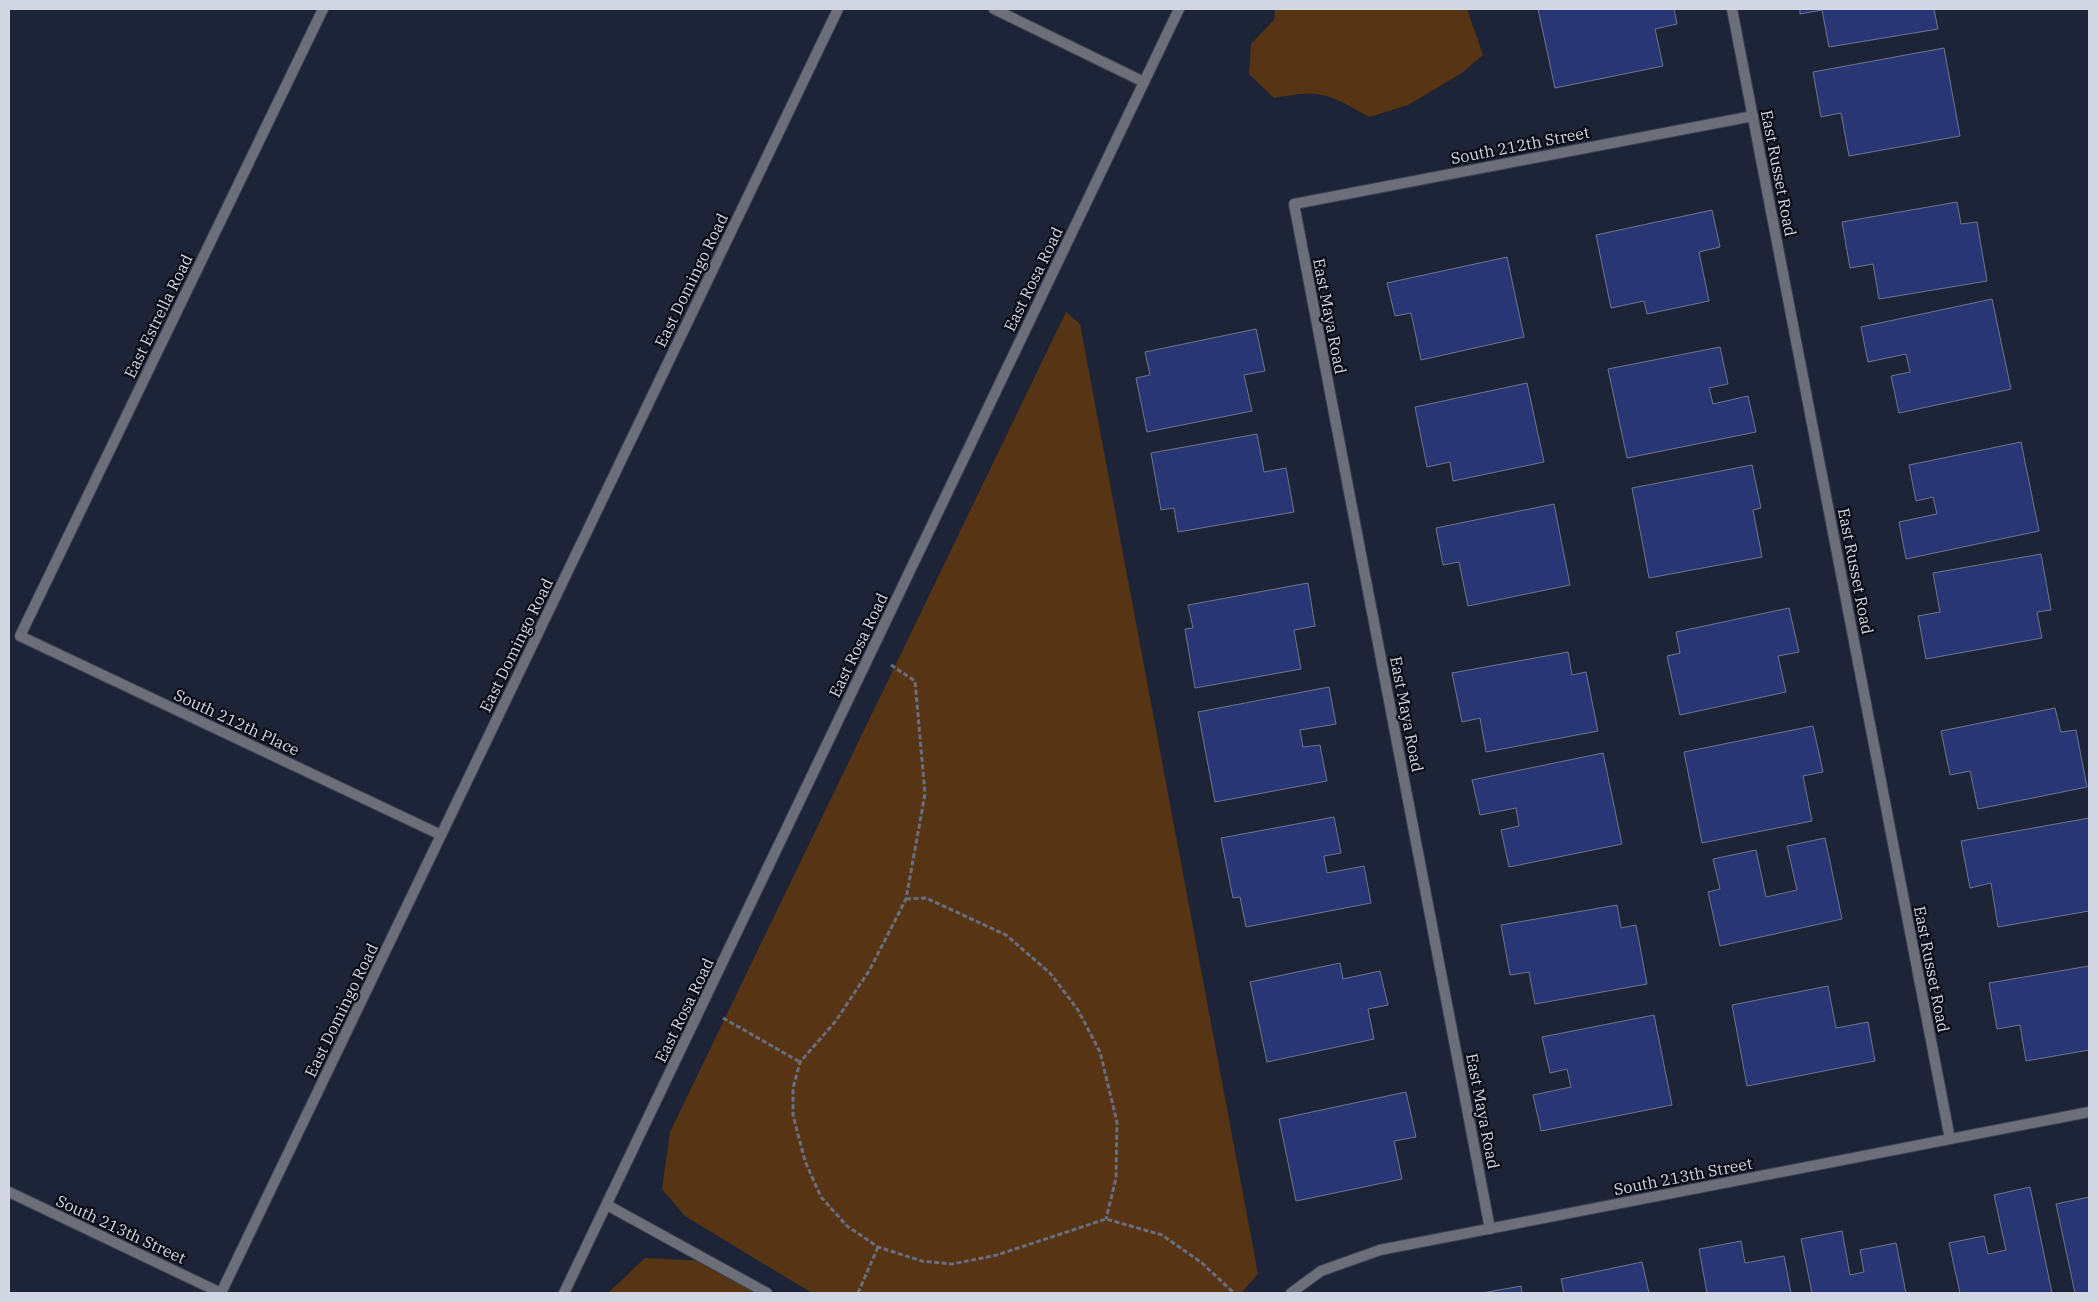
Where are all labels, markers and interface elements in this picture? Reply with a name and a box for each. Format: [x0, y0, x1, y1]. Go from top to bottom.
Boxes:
street label: East Russet Road [1757, 108, 1801, 238]
street label: South 212th Street [1449, 122, 1591, 168]
street label: East Domingo Road [650, 210, 732, 350]
street label: East Rosa Road [999, 223, 1067, 335]
street label: East Estrella Road [119, 250, 197, 381]
street label: East Maya Road [1309, 256, 1351, 376]
street label: East Russet Road [1834, 506, 1878, 636]
street label: East Domingo Road [475, 575, 557, 715]
street label: East Rosa Road [824, 589, 892, 701]
street label: East Maya Road [1386, 654, 1428, 774]
street label: South 212th Place [171, 684, 303, 760]
street label: East Russet Road [1910, 904, 1954, 1034]
street label: East Domingo Road [300, 940, 382, 1080]
street label: East Rosa Road [650, 954, 718, 1066]
street label: East Maya Road [1462, 1051, 1504, 1171]
street label: South 213th Street [1612, 1153, 1754, 1199]
street label: South 213th Street [53, 1190, 189, 1268]

